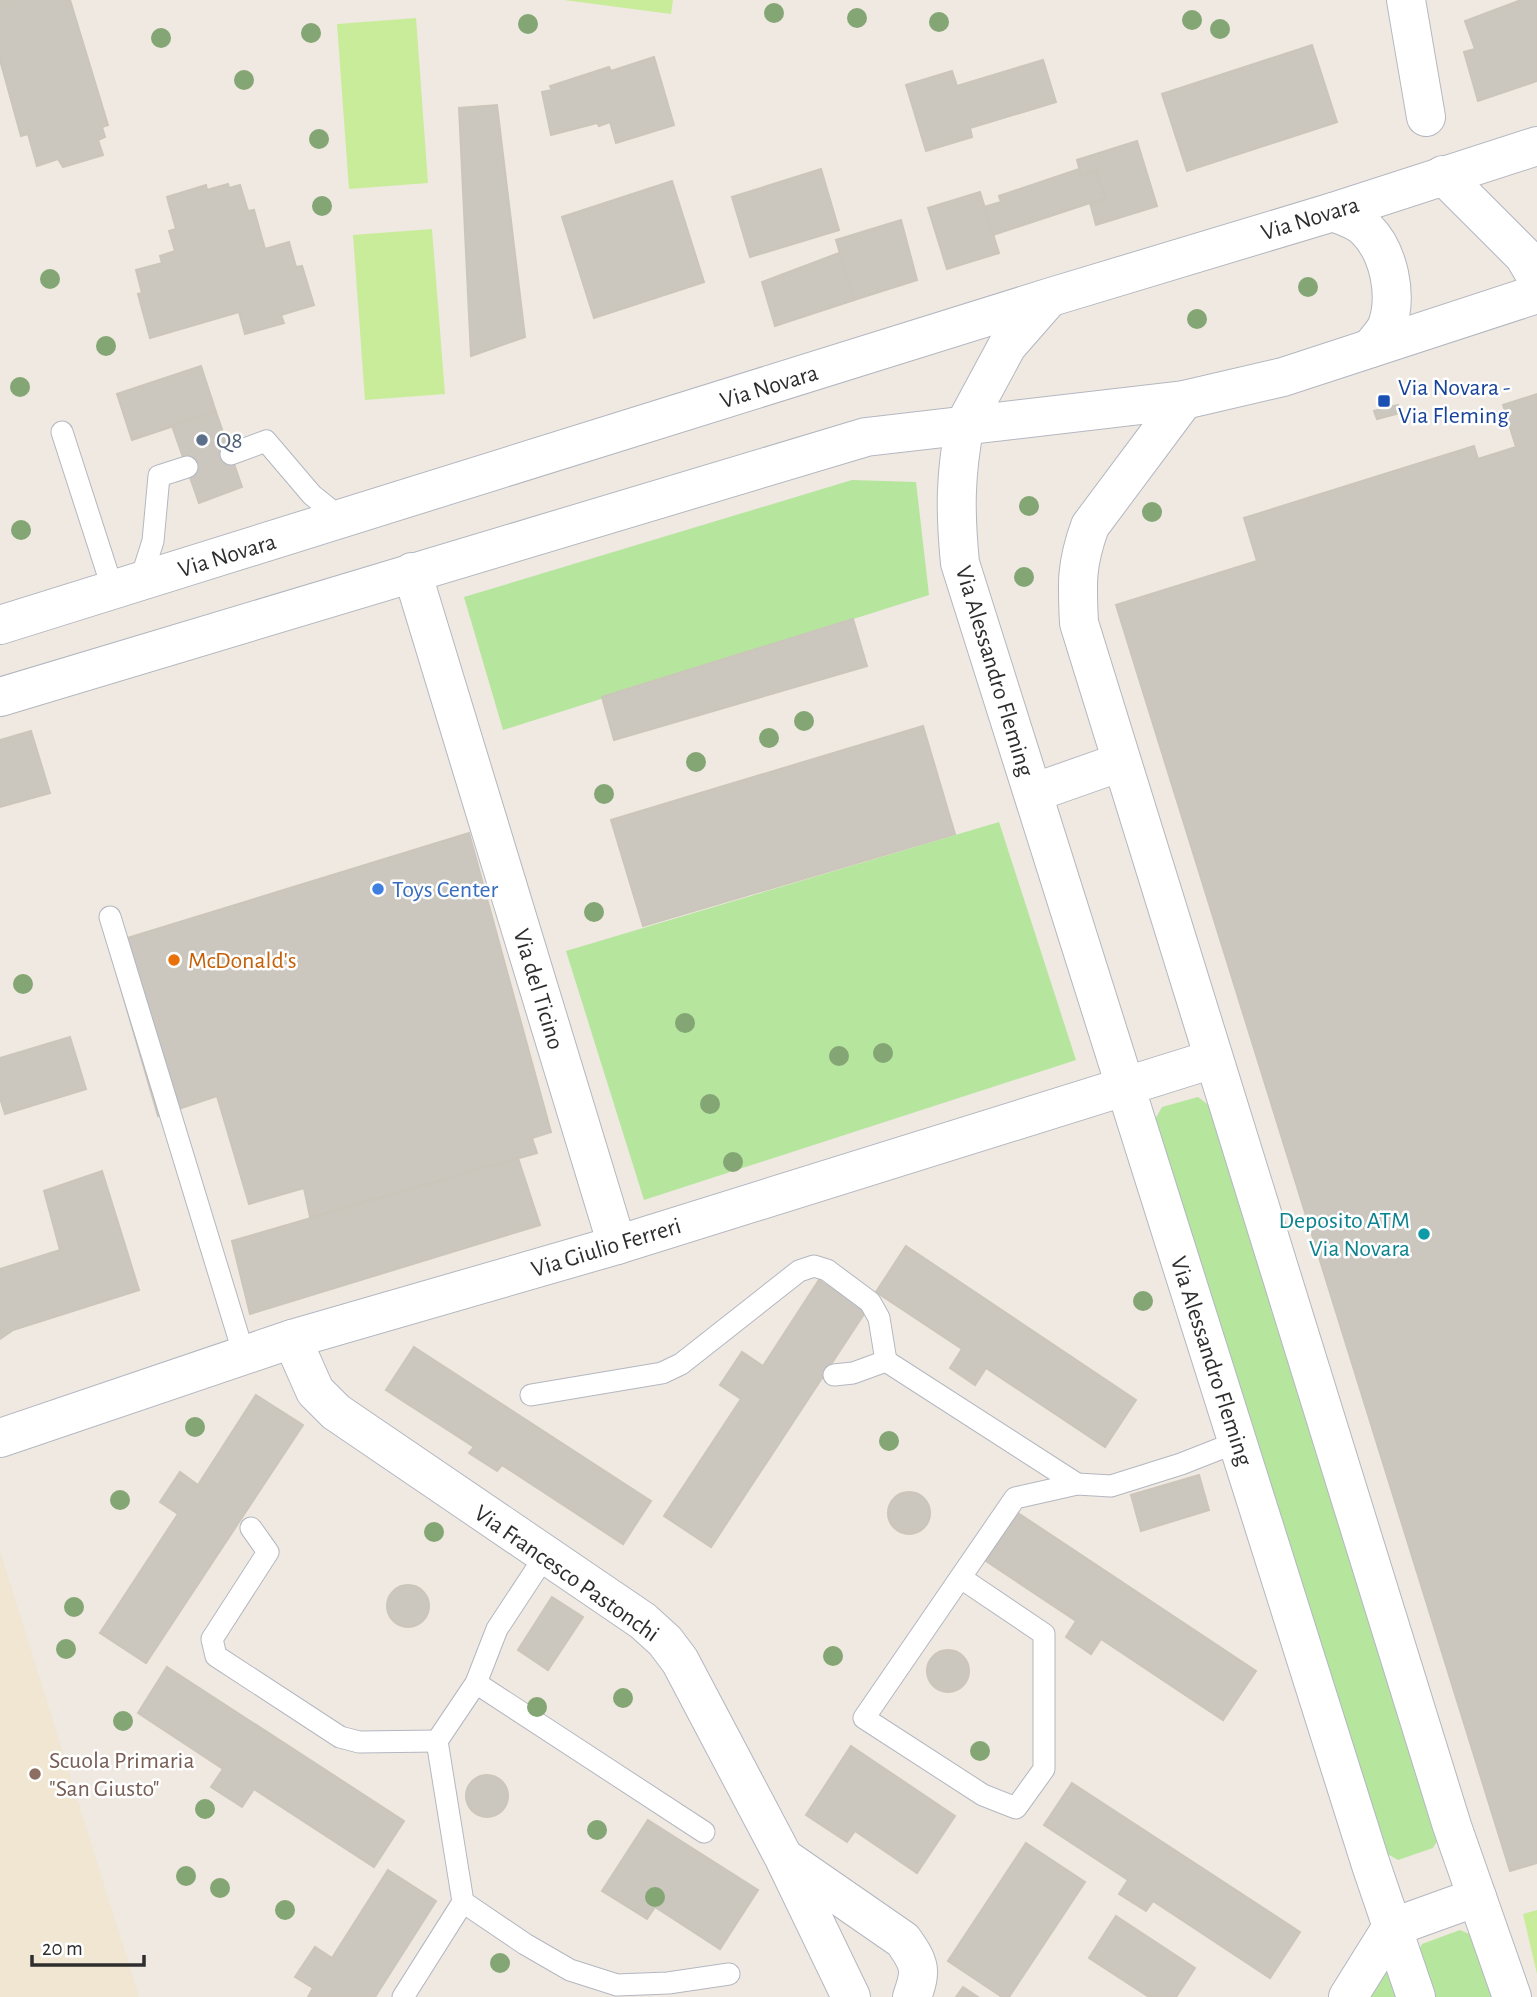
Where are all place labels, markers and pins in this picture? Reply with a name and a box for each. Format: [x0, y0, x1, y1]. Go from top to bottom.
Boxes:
place label: Via Novara - Via Fleming [1398, 376, 1510, 428]
marker: Via Novara - Via Fleming [1376, 393, 1392, 409]
place label: Q8 [216, 429, 243, 453]
marker: Q8 [194, 432, 210, 448]
place label: Toys Center [392, 878, 499, 902]
marker: Toys Center [370, 881, 386, 897]
place label: McDonald's [188, 949, 297, 973]
marker: McDonald's [166, 952, 182, 968]
place label: Deposito ATM Via Novara [1278, 1209, 1410, 1261]
marker: Deposito ATM Via Novara [1416, 1226, 1432, 1242]
place label: Scuola Primaria "San Giusto" [49, 1749, 194, 1801]
marker: Scuola Primaria "San Giusto" [27, 1766, 43, 1782]

